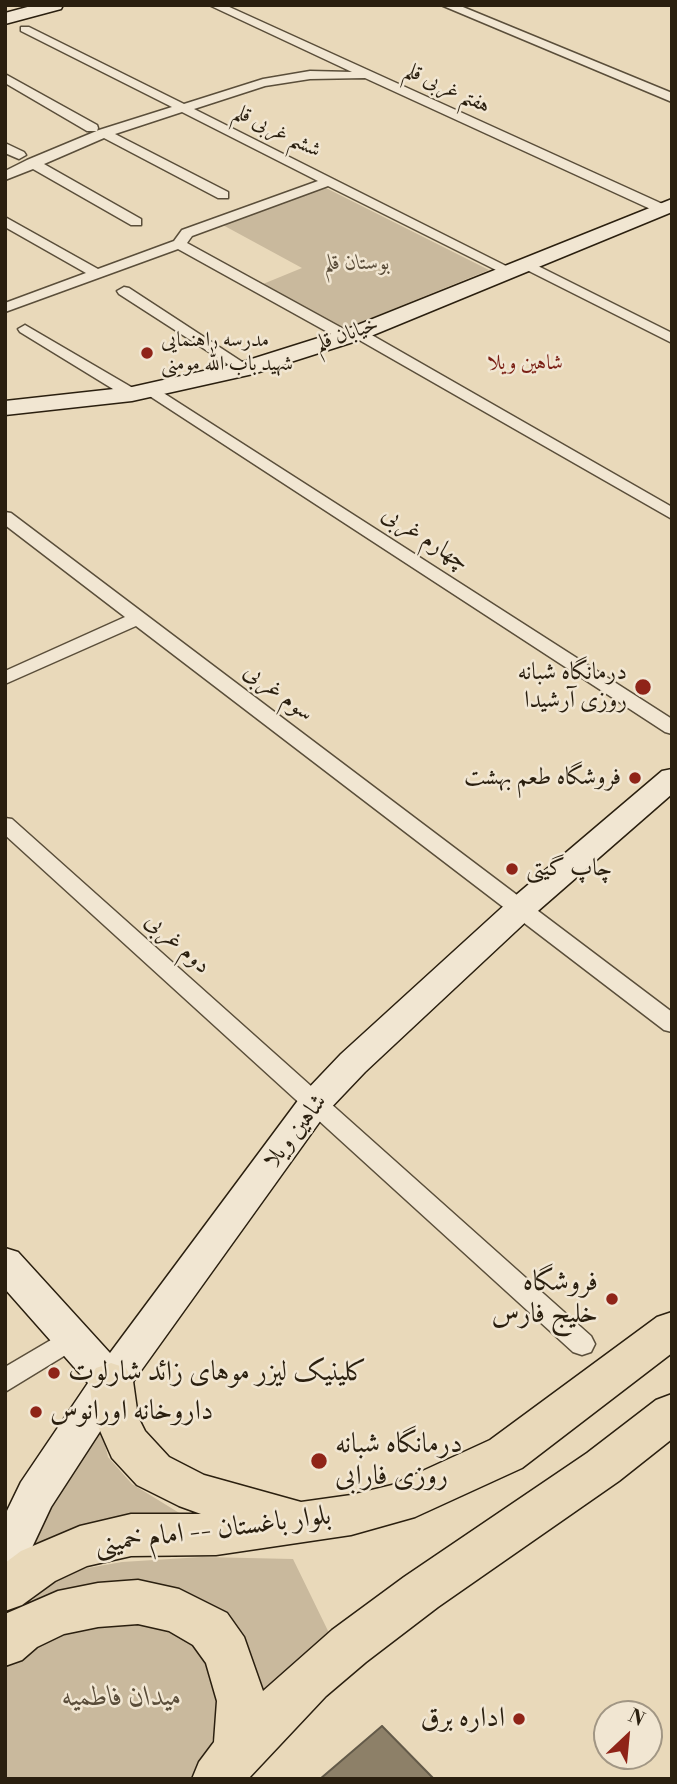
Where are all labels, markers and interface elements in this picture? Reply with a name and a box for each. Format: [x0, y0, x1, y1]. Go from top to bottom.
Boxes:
street label: هفتم غربی قلم [400, 58, 494, 120]
street label: ششم غربی قلم [229, 100, 325, 164]
park label: بوستان قلم [324, 251, 390, 277]
street label: خیابان قلم [312, 312, 382, 358]
place label: مدرسه راهنمایی شهید باب الله مومنی [161, 328, 293, 378]
marker: مدرسه راهنمایی شهید باب الله مومنی [139, 345, 155, 361]
district label: شاهین ویلا [487, 351, 563, 377]
street label: چهارم غربی [376, 500, 474, 578]
street label: سوم غربی [237, 657, 319, 729]
place label: درمانگاه شبانه روزی آرشیدا [518, 659, 627, 715]
marker: درمانگاه شبانه روزی آرشیدا [633, 677, 653, 697]
place label: فروشگاه طعم بهشت [464, 764, 621, 792]
marker: فروشگاه طعم بهشت [627, 770, 643, 786]
place label: چاپ گیتی [526, 855, 612, 883]
marker: چاپ گیتی [504, 861, 520, 877]
street label: دوم غربی [138, 907, 216, 981]
street label: شاهین ویلا [258, 1089, 334, 1175]
place label: فروشگاه خلیج فارس [491, 1266, 598, 1332]
marker: فروشگاه خلیج فارس [604, 1291, 620, 1307]
place label: کلینیک لیزر موهای زائد شارلوت [68, 1356, 367, 1390]
marker: کلینیک لیزر موهای زائد شارلوت [46, 1365, 62, 1381]
place label: داروخانه اورانوس [50, 1395, 213, 1429]
marker: داروخانه اورانوس [28, 1404, 44, 1420]
place label: درمانگاه شبانه روزی فارابی [335, 1428, 463, 1494]
marker: درمانگاه شبانه روزی فارابی [309, 1451, 329, 1471]
street label: بلوار باغستان -- امام خمینی [93, 1500, 333, 1562]
park label: میدان فاطمیه [62, 1681, 182, 1715]
north arrow [593, 1700, 663, 1770]
place label: اداره برق [420, 1702, 505, 1736]
text: N [624, 1704, 648, 1732]
marker: اداره برق [511, 1711, 527, 1727]

